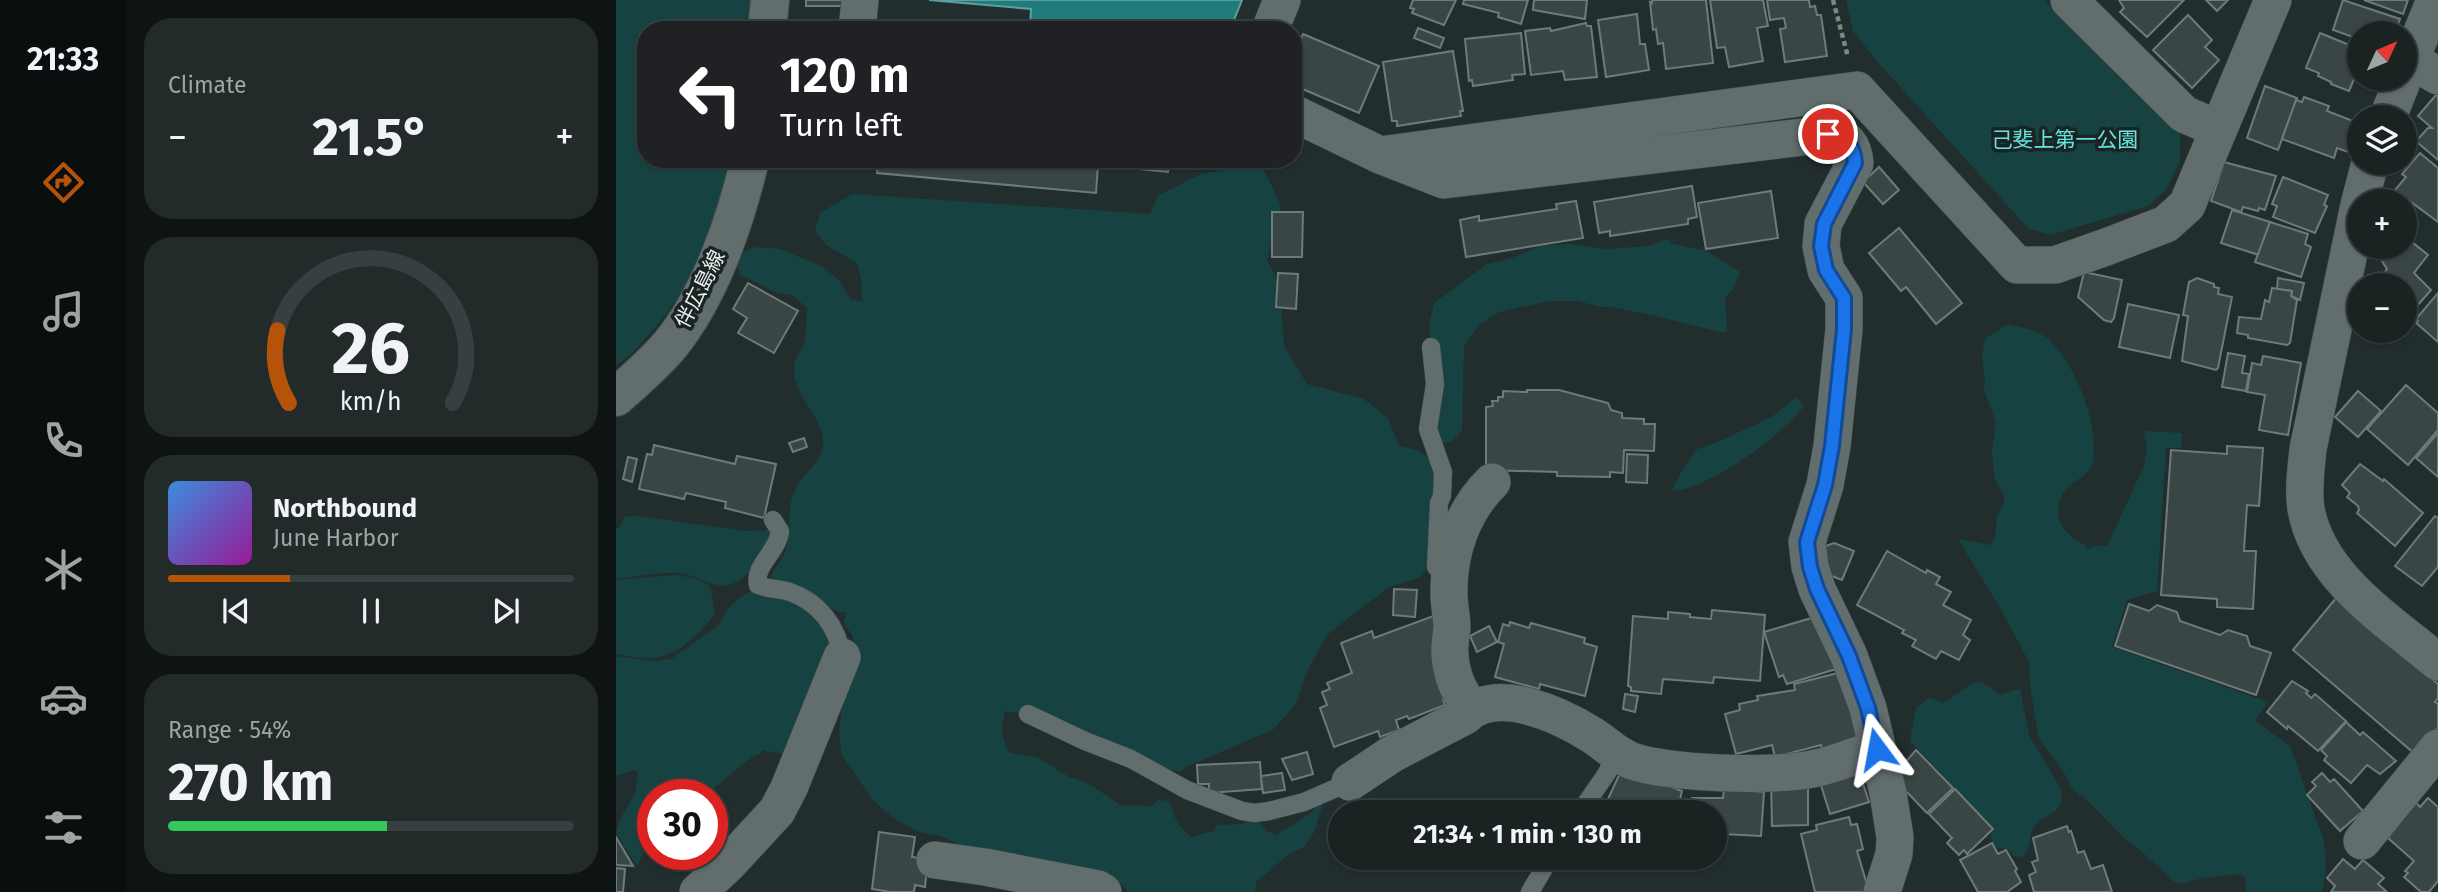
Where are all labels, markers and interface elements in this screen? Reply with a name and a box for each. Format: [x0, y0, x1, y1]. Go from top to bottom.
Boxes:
north arrow [2347, 21, 2417, 91]
map controls [2347, 21, 2417, 343]
text: 21:33 [27, 40, 99, 78]
text: 120 m [780, 46, 910, 105]
icon: left [665, 49, 756, 140]
text: Climate [168, 71, 247, 99]
pin [1798, 104, 1858, 164]
button: layers [2347, 105, 2417, 175]
text: 21.5° [312, 106, 430, 169]
text: Turn left [780, 106, 902, 144]
text: − [168, 114, 187, 160]
text: + [555, 114, 574, 160]
icon: arrive [1809, 115, 1847, 153]
park label: 己斐上第一公園 [1992, 127, 2139, 153]
icon: directions [39, 158, 88, 207]
button: + [2347, 189, 2417, 259]
street label: 伴広島線 [669, 246, 731, 332]
button: − [2347, 273, 2417, 343]
icon: music [39, 287, 88, 336]
text: 26 [332, 305, 410, 392]
text: km/h [340, 387, 402, 417]
icon: phone [39, 416, 88, 465]
text: Northbound [273, 493, 417, 524]
text: June Harbor [273, 524, 399, 552]
icon: climate [39, 545, 88, 594]
icon: previous [217, 592, 255, 630]
icon: pause [352, 592, 390, 630]
icon: next [487, 592, 525, 630]
icon: car [39, 674, 88, 723]
position arrow [1840, 712, 1914, 786]
text: Range · 54% [168, 716, 291, 744]
text: 270 km [168, 751, 334, 814]
speed limit sign: 30 [637, 779, 728, 870]
icon: filters [39, 803, 88, 852]
text: 21:34 · 1 min · 130 m [1413, 819, 1642, 850]

